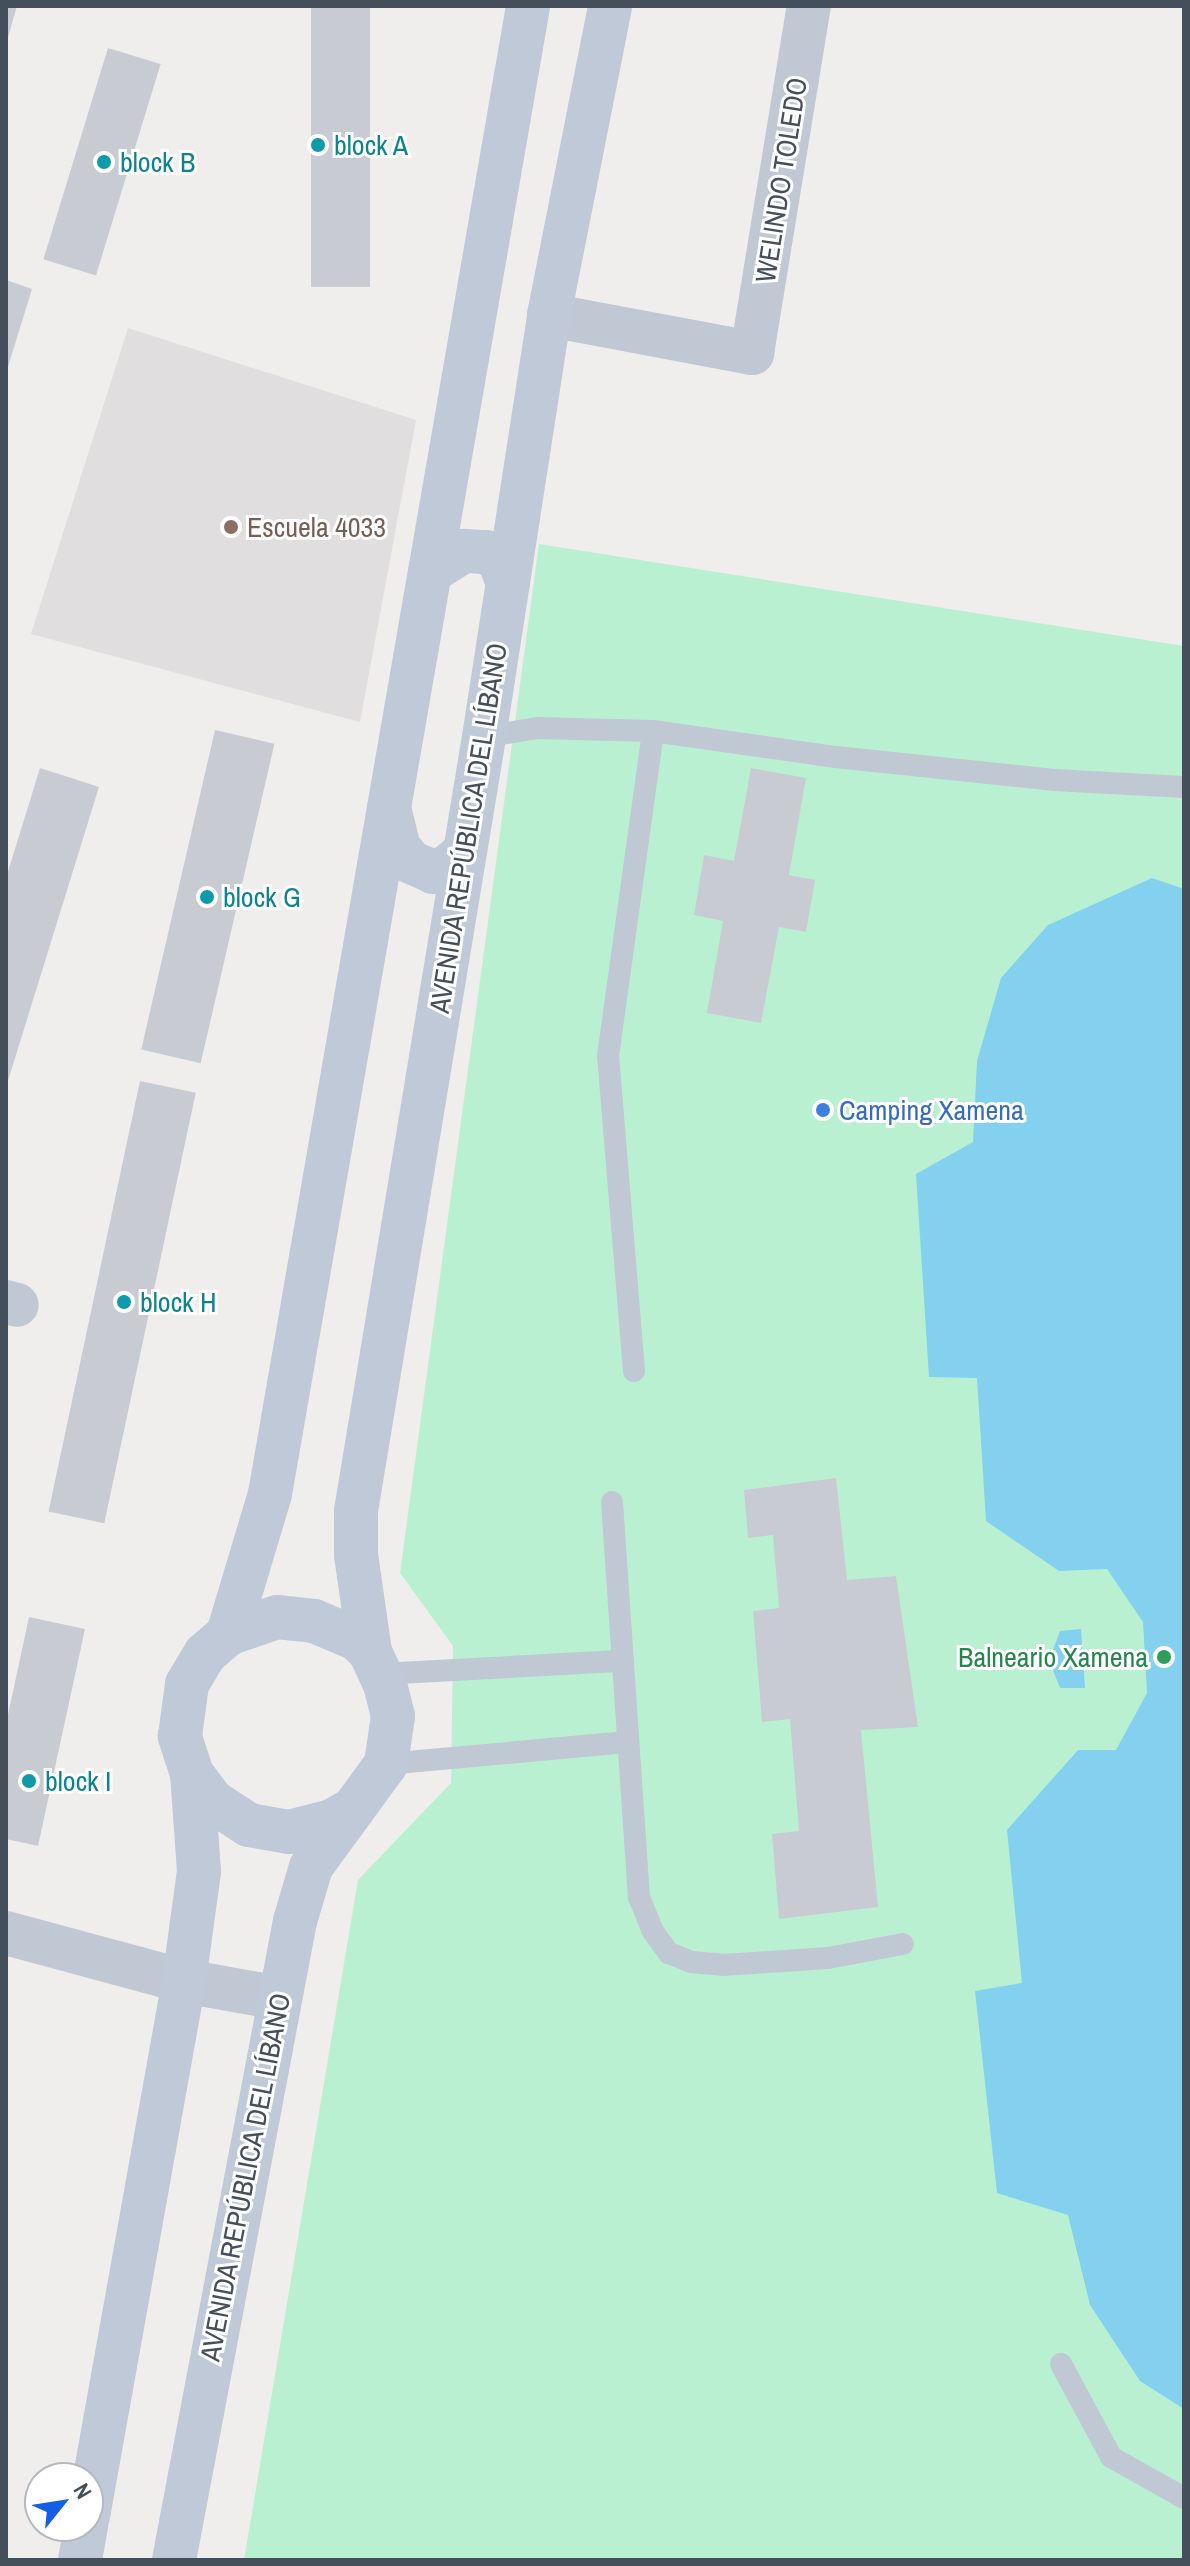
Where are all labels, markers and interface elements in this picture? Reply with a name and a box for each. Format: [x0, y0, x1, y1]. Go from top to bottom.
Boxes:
street label: WELINDO TOLEDO [748, 75, 814, 285]
place label: block A [334, 128, 409, 162]
marker: block A [309, 136, 327, 154]
place label: block B [120, 145, 195, 179]
marker: block B [95, 153, 113, 171]
place label: Escuela 4033 [247, 510, 386, 544]
marker: Escuela 4033 [222, 518, 240, 536]
street label: AVENIDA REPÚBLICA DEL LÍBANO [422, 639, 514, 1017]
place label: block G [223, 880, 301, 914]
marker: block G [198, 888, 216, 906]
place label: Camping Xamena [839, 1093, 1024, 1127]
marker: Camping Xamena [814, 1101, 832, 1119]
place label: block H [140, 1285, 217, 1319]
marker: block H [115, 1293, 133, 1311]
place label: Balneario Xamena [958, 1640, 1148, 1674]
marker: Balneario Xamena [1155, 1648, 1173, 1666]
place label: block I [45, 1764, 111, 1798]
marker: block I [20, 1772, 38, 1790]
street label: AVENIDA REPÚBLICA DEL LÍBANO [193, 1989, 297, 2365]
north arrow [24, 2462, 104, 2542]
text: N [67, 2478, 99, 2504]

